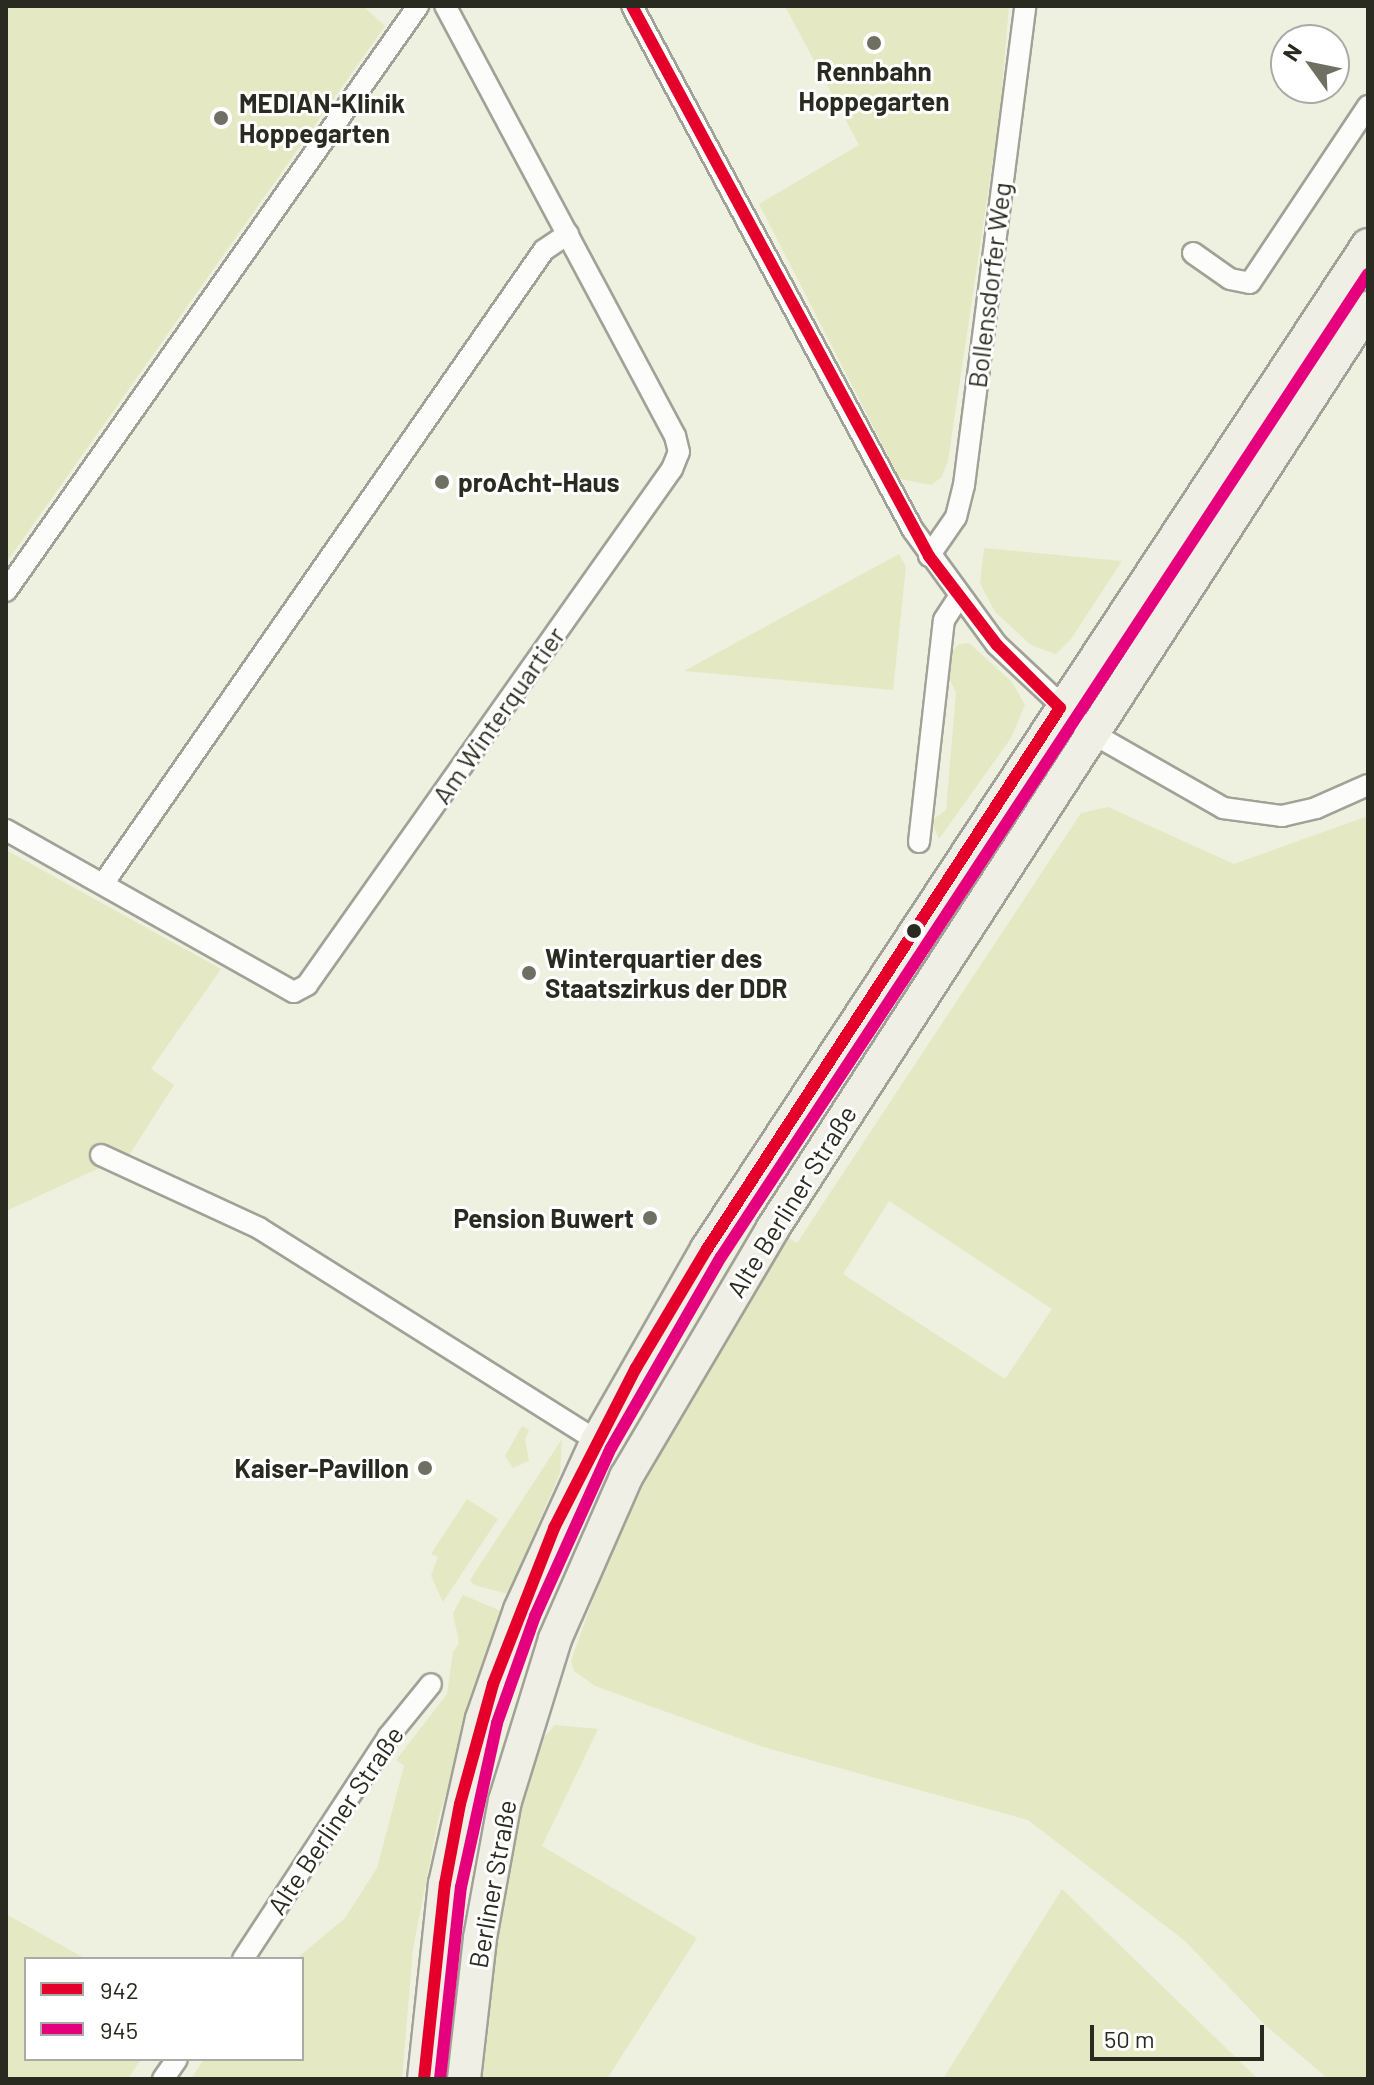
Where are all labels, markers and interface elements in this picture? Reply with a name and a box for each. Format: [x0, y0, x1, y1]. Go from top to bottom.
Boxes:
north arrow [1270, 24, 1350, 104]
marker: Rennbahn Hoppegarten [865, 34, 883, 52]
text: N [1277, 39, 1306, 65]
place label: Rennbahn Hoppegarten [799, 55, 949, 116]
place label: MEDIAN-Klinik Hoppegarten [239, 87, 405, 148]
marker: MEDIAN-Klinik Hoppegarten [210, 107, 232, 129]
street label: Bollensdorfer Weg [961, 180, 1017, 390]
place label: proAcht-Haus [458, 466, 620, 498]
marker: proAcht-Haus [433, 473, 451, 491]
street label: Am Winterquartier [425, 621, 571, 809]
unlabelled marker [906, 923, 922, 939]
place label: Winterquartier des Staatszirkus der DDR [545, 942, 787, 1004]
marker: Winterquartier des Staatszirkus der DDR [520, 964, 538, 982]
street label: Alte Berliner Straße [719, 1099, 863, 1303]
place label: Pension Buwert [453, 1202, 634, 1234]
marker: Pension Buwert [641, 1209, 659, 1227]
place label: Kaiser-Pavillon [235, 1452, 409, 1484]
marker: Kaiser-Pavillon [416, 1459, 434, 1477]
street label: Alte Berliner Straße [261, 1720, 409, 1920]
street label: Berliner Straße [462, 1797, 522, 1971]
legend [24, 1957, 304, 2061]
text: 942 [100, 1975, 139, 2004]
scale bar [1094, 2009, 1268, 2059]
text: 945 [100, 2015, 138, 2044]
text: 50 m [1104, 2024, 1155, 2053]

